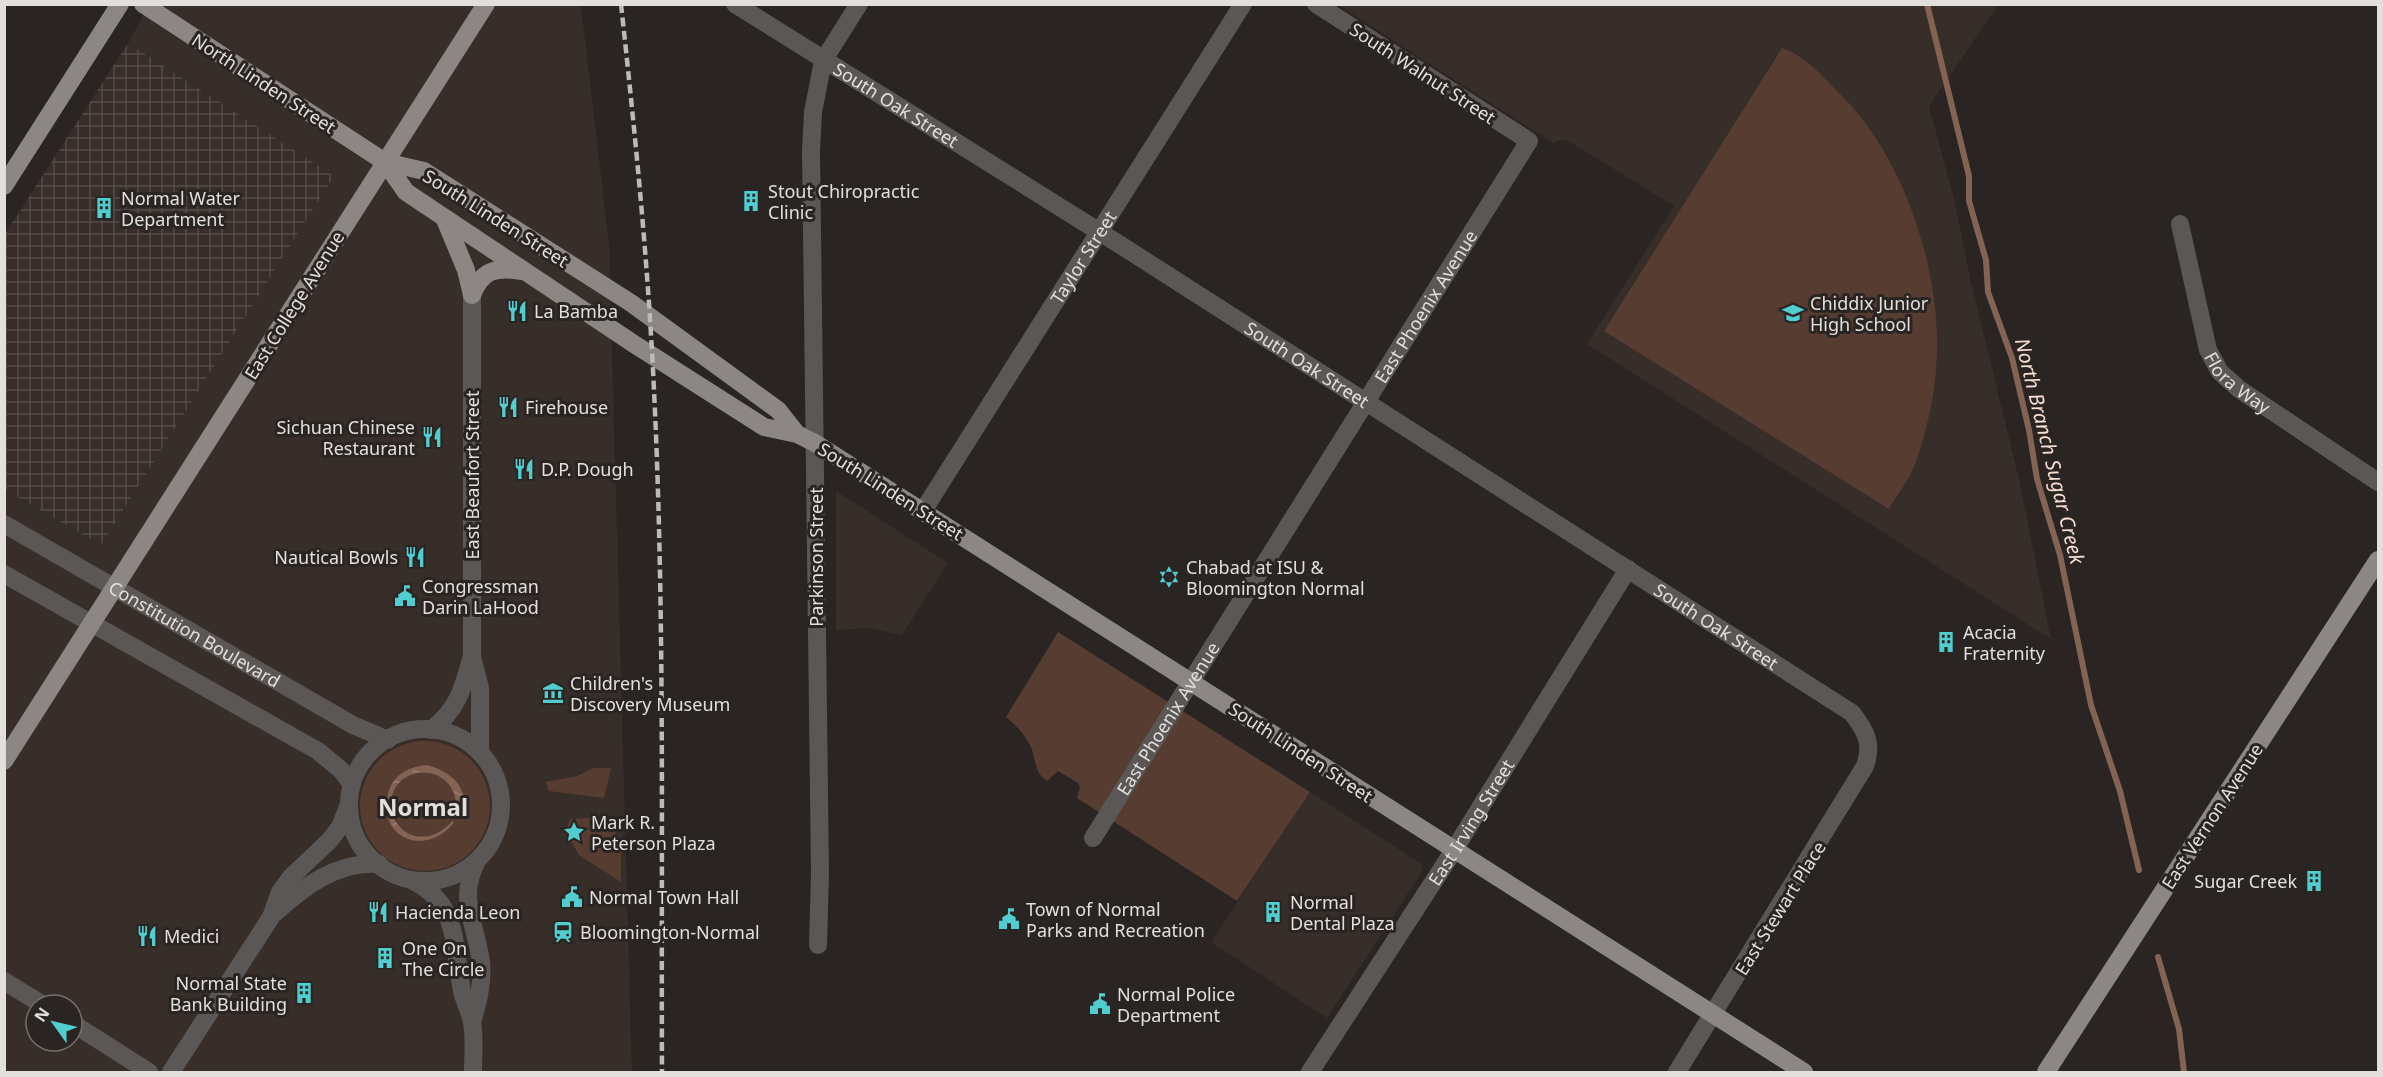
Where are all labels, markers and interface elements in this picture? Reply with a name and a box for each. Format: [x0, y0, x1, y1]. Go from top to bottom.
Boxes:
street label: South Walnut Street [1346, 17, 1501, 129]
street label: North Linden Street [188, 28, 341, 139]
street label: South Oak Street [829, 57, 963, 153]
street label: South Linden Street [419, 164, 573, 273]
place label: Stout Chiropractic Clinic [768, 179, 920, 224]
place label: Normal Water Department [121, 186, 240, 231]
building icon: Stout Chiropractic Clinic [739, 189, 763, 213]
building icon: Normal Water Department [92, 196, 116, 220]
street label: Taylor Street [1045, 206, 1122, 308]
street label: East Phoenix Avenue [1369, 225, 1482, 388]
street label: East College Avenue [239, 226, 349, 384]
place label: Chiddix Junior High School [1810, 291, 1929, 336]
restaurant icon: La Bamba [505, 299, 529, 323]
place label: La Bamba [534, 299, 618, 323]
school or university icon: Chiddix Junior High School [1781, 301, 1805, 325]
street label: South Oak Street [1240, 316, 1374, 413]
water label: North Branch Sugar Creek [2009, 335, 2091, 568]
street label: Flora Way [2199, 348, 2276, 419]
street label: East Beaufort Street [460, 390, 484, 559]
restaurant icon: Firehouse [496, 395, 520, 419]
place label: Firehouse [525, 395, 608, 419]
place label: Sichuan Chinese Restaurant [276, 415, 416, 460]
restaurant icon: Sichuan Chinese Restaurant [420, 425, 444, 449]
street label: South Linden Street [814, 437, 968, 546]
restaurant icon: D.P. Dough [512, 457, 536, 481]
place label: D.P. Dough [541, 457, 634, 481]
street label: Parkinson Street [804, 487, 828, 627]
place label: Nautical Bowls [274, 545, 398, 569]
restaurant icon: Nautical Bowls [403, 545, 427, 569]
place label: Chabad at ISU & Bloomington Normal [1186, 555, 1365, 600]
synagogue icon: Chabad at ISU & Bloomington Normal [1157, 565, 1181, 589]
place label: Congressman Darin LaHood [422, 574, 539, 619]
street label: Constitution Boulevard [104, 575, 285, 693]
street label: South Oak Street [1650, 578, 1783, 675]
public building icon: Congressman Darin LaHood [393, 584, 417, 608]
place label: Acacia Fraternity [1963, 620, 2046, 665]
building icon: Acacia Fraternity [1934, 630, 1958, 654]
street label: East Phoenix Avenue [1111, 637, 1225, 800]
place label: Children's Discovery Museum [570, 671, 730, 716]
museum icon: Children's Discovery Museum [541, 681, 565, 705]
street label: South Linden Street [1225, 697, 1378, 808]
street label: East Vernon Avenue [2156, 739, 2268, 893]
street label: East Irving Street [1422, 754, 1520, 890]
district label: Normal [378, 790, 468, 823]
place label: Mark R. Peterson Plaza [591, 810, 716, 855]
place icon: Mark R. Peterson Plaza [562, 820, 586, 844]
street label: East Stewart Place [1729, 837, 1831, 979]
place label: Sugar Creek [2194, 869, 2297, 893]
building icon: Sugar Creek [2302, 869, 2326, 893]
public building icon: Normal Town Hall [560, 885, 584, 909]
place label: Normal Town Hall [589, 885, 739, 909]
place label: Normal Dental Plaza [1290, 890, 1395, 935]
place label: Town of Normal Parks and Recreation [1026, 897, 1205, 942]
restaurant icon: Hacienda Leon [366, 900, 390, 924]
place label: Hacienda Leon [395, 900, 520, 924]
building icon: Normal Dental Plaza [1261, 900, 1285, 924]
public building icon: Town of Normal Parks and Recreation [997, 907, 1021, 931]
station icon: Bloomington-Normal [551, 920, 575, 944]
place label: Bloomington-Normal [580, 920, 760, 944]
restaurant icon: Medici [135, 924, 159, 948]
place label: Medici [164, 924, 219, 948]
place label: One On The Circle [402, 936, 485, 981]
building icon: One On The Circle [373, 946, 397, 970]
place label: Normal State Bank Building [170, 971, 287, 1016]
building icon: Normal State Bank Building [292, 981, 316, 1005]
place label: Normal Police Department [1117, 982, 1235, 1027]
public building icon: Normal Police Department [1088, 992, 1112, 1016]
north arrow [24, 993, 84, 1053]
text: N [29, 1003, 54, 1026]

